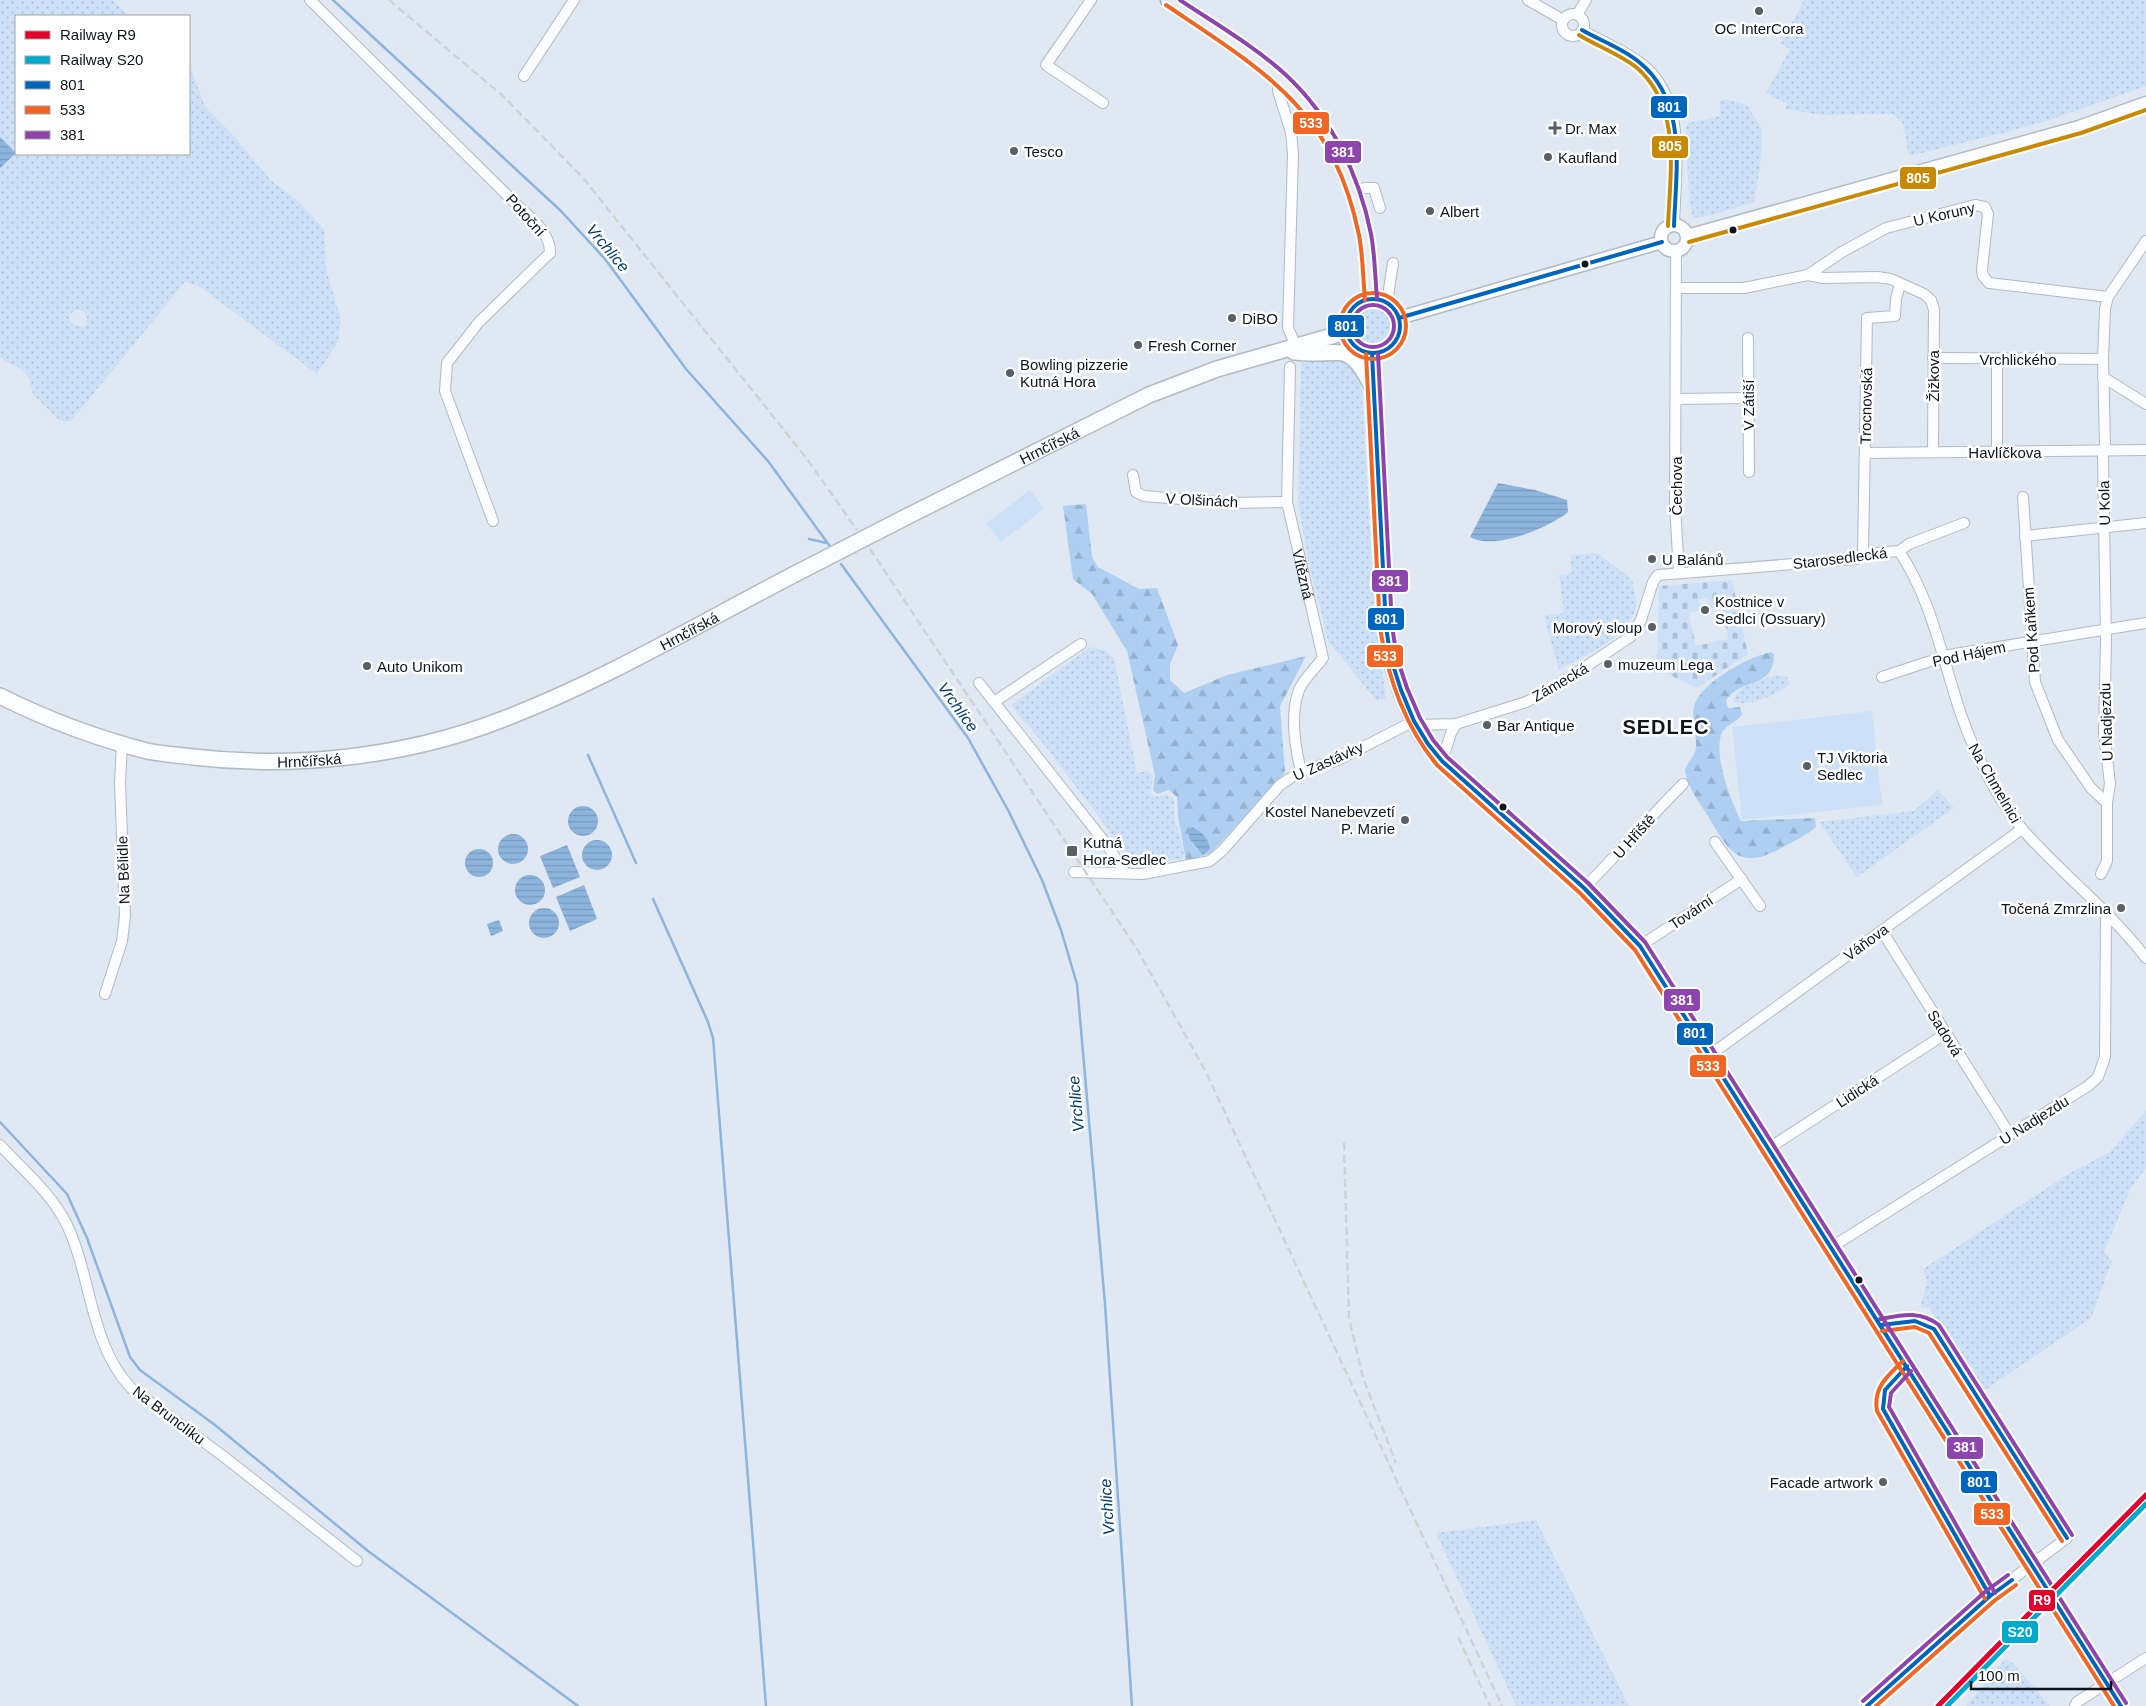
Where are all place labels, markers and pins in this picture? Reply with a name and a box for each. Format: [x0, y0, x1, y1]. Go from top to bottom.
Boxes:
marker: OC InterCora [1753, 5, 1765, 17]
place label: OC InterCora [1714, 20, 1804, 37]
place label: Dr. Max [1565, 120, 1617, 137]
marker: Dr. Max [1549, 122, 1561, 134]
place label: Tesco [1024, 143, 1063, 160]
marker: Tesco [1008, 145, 1020, 157]
place label: Kaufland [1558, 149, 1617, 166]
marker: Kaufland [1542, 151, 1554, 163]
place label: Albert [1440, 203, 1480, 220]
marker: Albert [1424, 205, 1436, 217]
unlabelled marker [1728, 225, 1738, 235]
unlabelled marker [1580, 259, 1590, 269]
place label: DiBO [1242, 310, 1278, 327]
marker: DiBO [1226, 312, 1238, 324]
place label: Fresh Corner [1148, 337, 1236, 354]
marker: Fresh Corner [1132, 339, 1144, 351]
place label: Bowling pizzerie Kutná Hora [1020, 356, 1128, 390]
marker: Bowling pizzerie Kutná Hora [1004, 367, 1016, 379]
place label: U Balánů [1662, 551, 1724, 568]
marker: U Balánů [1646, 553, 1658, 565]
place label: Kostnice v Sedlci (Ossuary) [1715, 593, 1826, 627]
marker: Kostnice v Sedlci (Ossuary) [1699, 604, 1711, 616]
place label: Morový sloup [1553, 619, 1642, 636]
marker: Morový sloup [1646, 621, 1658, 633]
place label: muzeum Lega [1618, 656, 1714, 673]
place label: Auto Unikom [377, 658, 463, 675]
marker: muzeum Lega [1602, 658, 1614, 670]
marker: Auto Unikom [361, 660, 373, 672]
place label: Bar Antique [1497, 717, 1575, 734]
marker: Bar Antique [1481, 719, 1493, 731]
place label: TJ Viktoria Sedlec [1817, 749, 1888, 783]
marker: TJ Viktoria Sedlec [1801, 760, 1813, 772]
unlabelled marker [1498, 802, 1508, 812]
place label: Kostel Nanebevzetí P. Marie [1265, 803, 1396, 837]
marker: Kostel Nanebevzetí P. Marie [1399, 814, 1411, 826]
place label: Kutná Hora-Sedlec [1083, 834, 1167, 868]
marker: Kutná Hora-Sedlec [1065, 844, 1079, 858]
place label: Točená Zmrzlina [2001, 900, 2112, 917]
marker: Točená Zmrzlina [2115, 902, 2127, 914]
unlabelled marker [1854, 1275, 1864, 1285]
place label: Facade artwork [1770, 1474, 1873, 1491]
marker: Facade artwork [1877, 1476, 1889, 1488]

